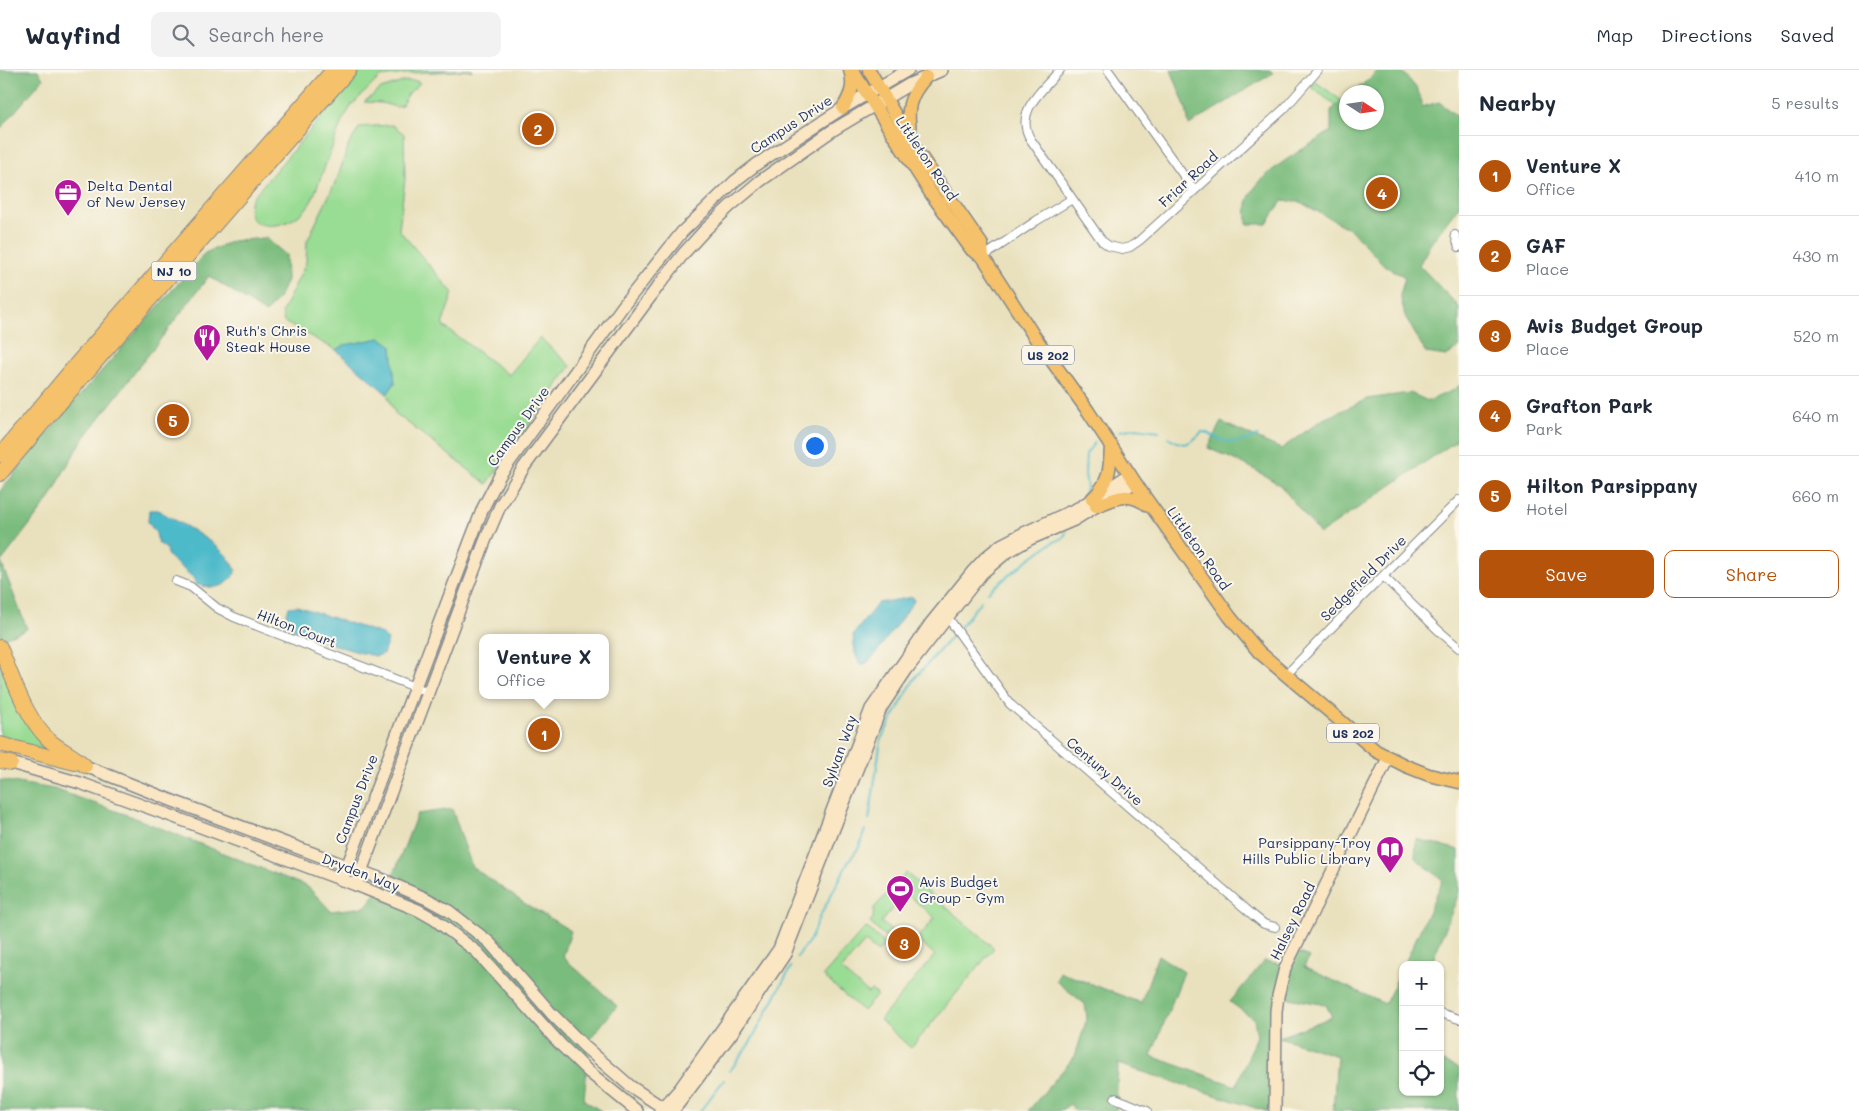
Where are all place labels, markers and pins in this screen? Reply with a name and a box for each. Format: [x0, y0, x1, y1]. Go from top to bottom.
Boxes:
pin: 2 [522, 110, 554, 148]
pin: 4 [1366, 174, 1398, 212]
place label: Delta Dental of New Jersey [87, 176, 186, 211]
office icon: Delta Dental of New Jersey [53, 178, 83, 217]
place label: Ruth's Chris Steak House [226, 321, 311, 356]
restaurant icon: Ruth's Chris Steak House [192, 323, 222, 362]
pin: 5 [157, 401, 189, 439]
pin: 1 [528, 715, 560, 753]
place label: Parsippany-Troy Hills Public Library [1242, 833, 1371, 868]
library icon: Parsippany-Troy Hills Public Library [1375, 835, 1405, 874]
place label: Avis Budget Group - Gym [919, 872, 1005, 907]
sports icon: Avis Budget Group - Gym [885, 874, 915, 913]
pin: 3 [888, 924, 920, 962]

